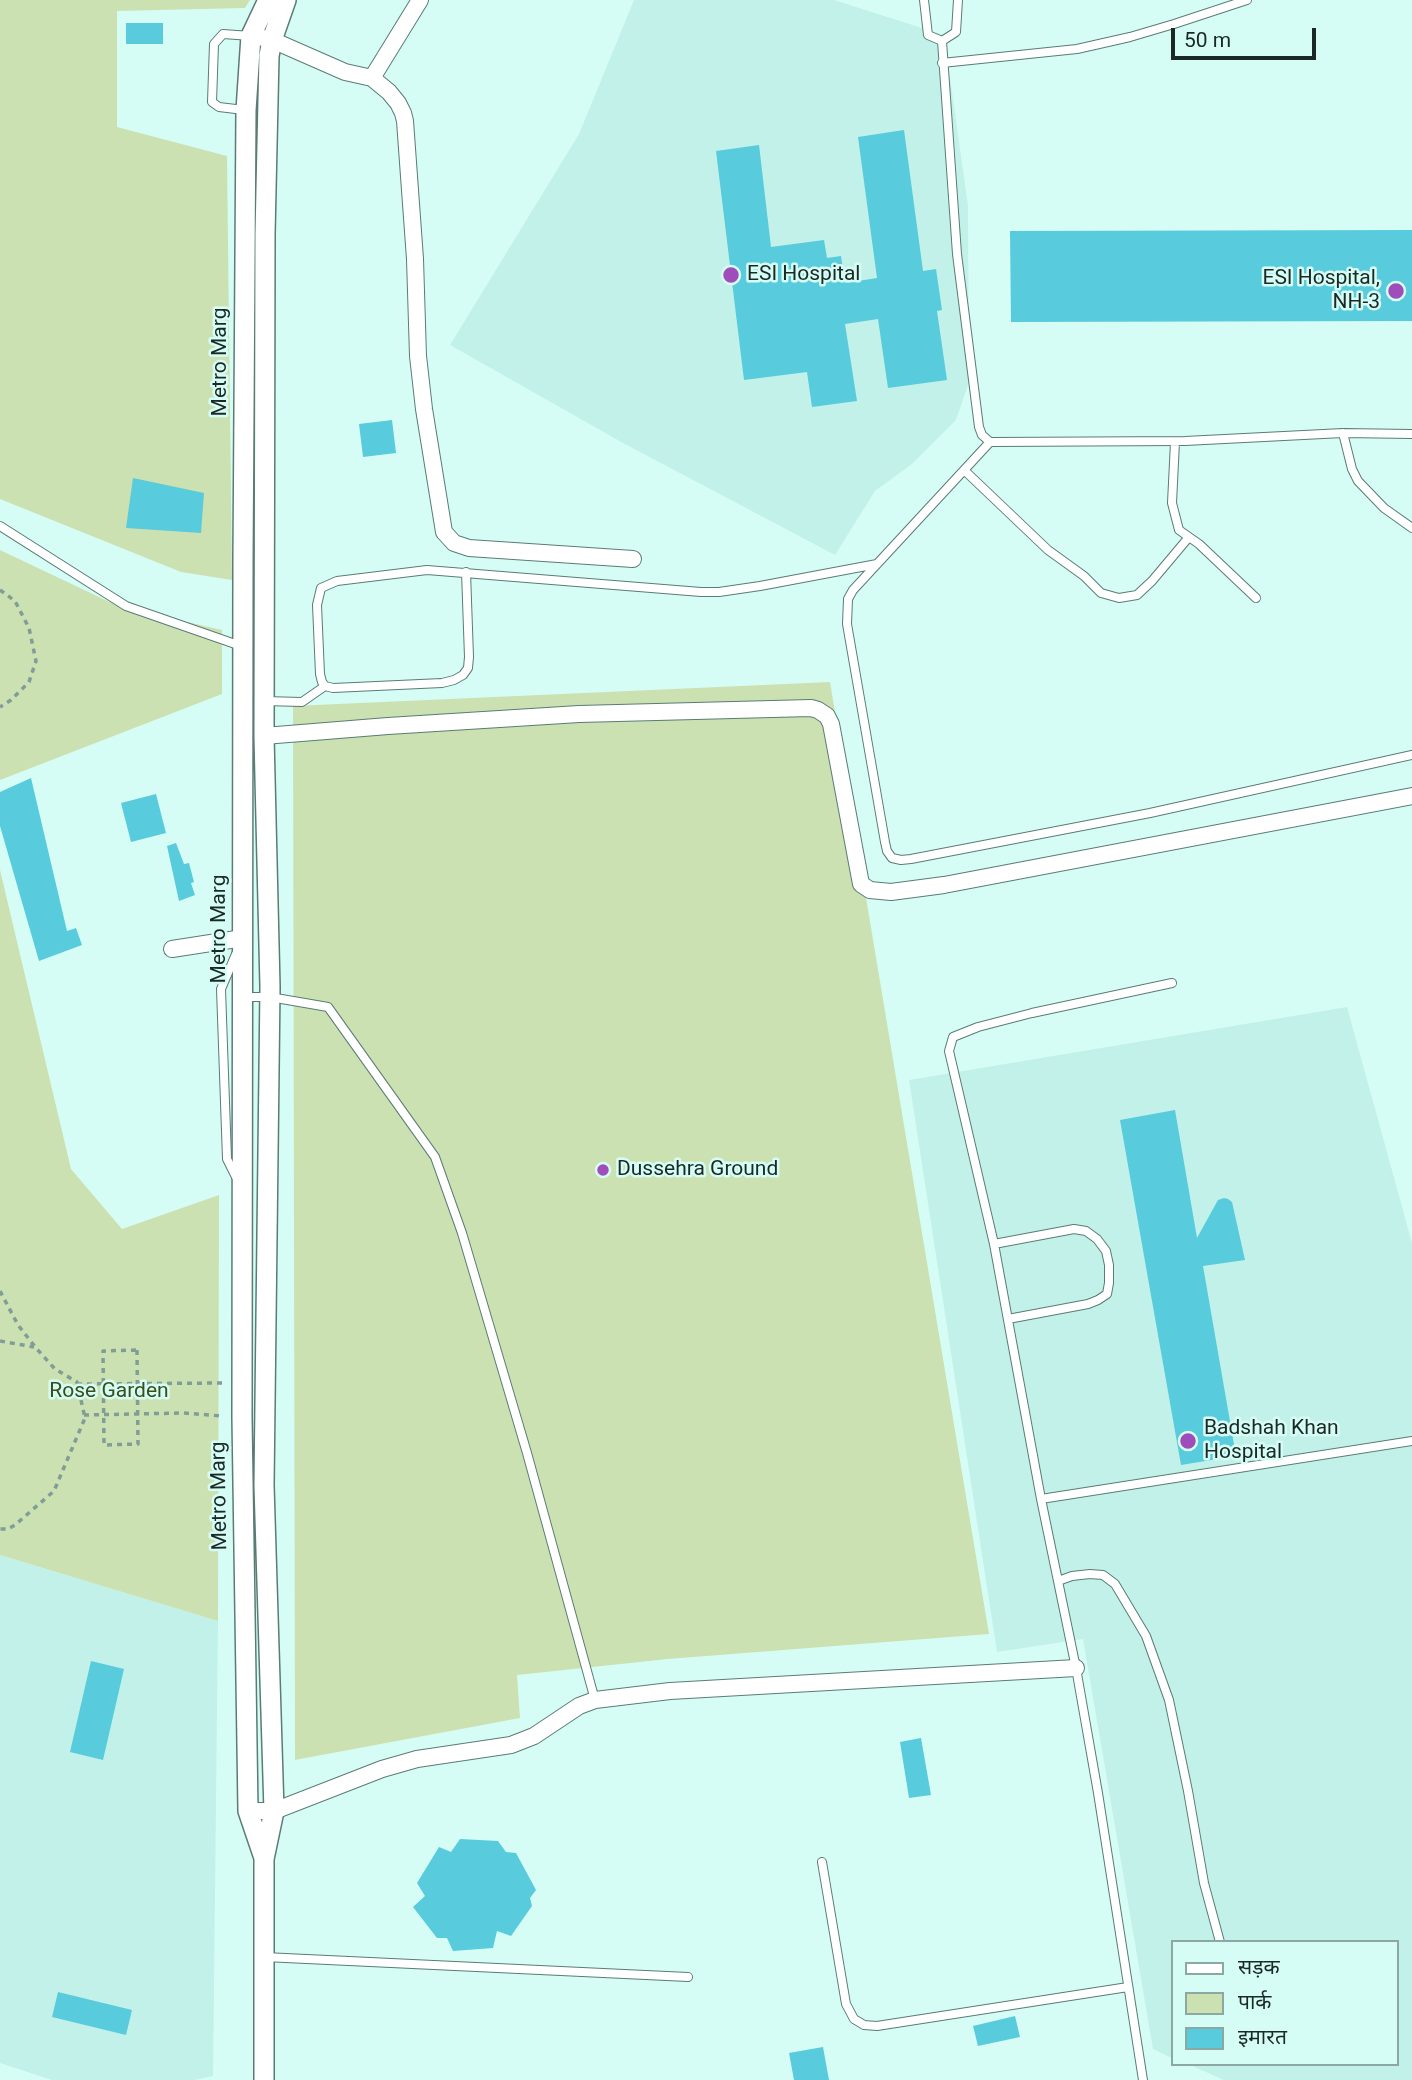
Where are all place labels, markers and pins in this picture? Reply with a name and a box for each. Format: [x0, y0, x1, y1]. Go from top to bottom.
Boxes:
place label: ESI Hospital [747, 262, 860, 288]
marker: ESI Hospital [721, 265, 741, 285]
place label: ESI Hospital, NH-3 [1262, 266, 1380, 316]
marker: ESI Hospital, NH-3 [1386, 281, 1406, 301]
place label: Dussehra Ground [617, 1157, 778, 1183]
marker: Dussehra Ground [595, 1162, 611, 1178]
place label: Badshah Khan Hospital [1204, 1416, 1339, 1466]
marker: Badshah Khan Hospital [1178, 1431, 1198, 1451]

